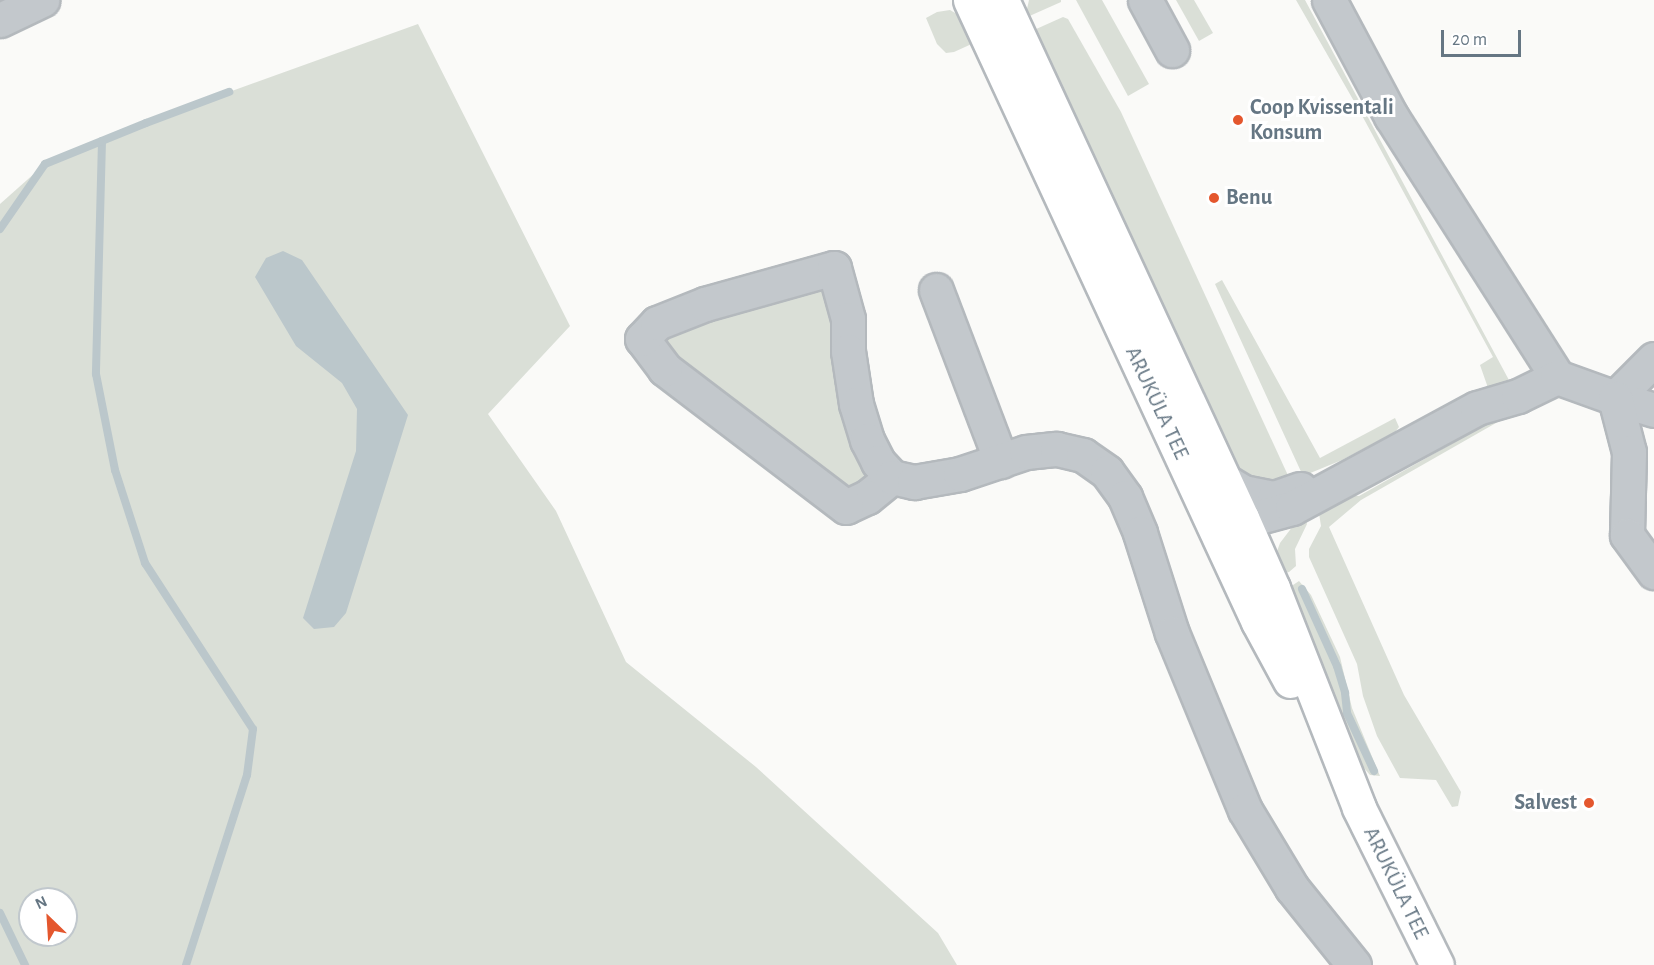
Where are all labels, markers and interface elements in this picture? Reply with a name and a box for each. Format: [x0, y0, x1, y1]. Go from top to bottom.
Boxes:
scale bar [1444, 18, 1524, 56]
text: 20 m [1452, 31, 1487, 49]
place label: Coop Kvissentali Konsum [1250, 94, 1394, 146]
marker: Coop Kvissentali Konsum [1231, 113, 1245, 127]
place label: Benu [1226, 185, 1272, 211]
marker: Benu [1207, 191, 1221, 205]
street label: ARUKÜLA TEE [1119, 342, 1195, 464]
place label: Salvest [1514, 790, 1577, 816]
marker: Salvest [1582, 796, 1596, 810]
street label: ARUKÜLA TEE [1357, 823, 1435, 943]
north arrow [18, 887, 78, 947]
text: N [33, 893, 50, 912]

